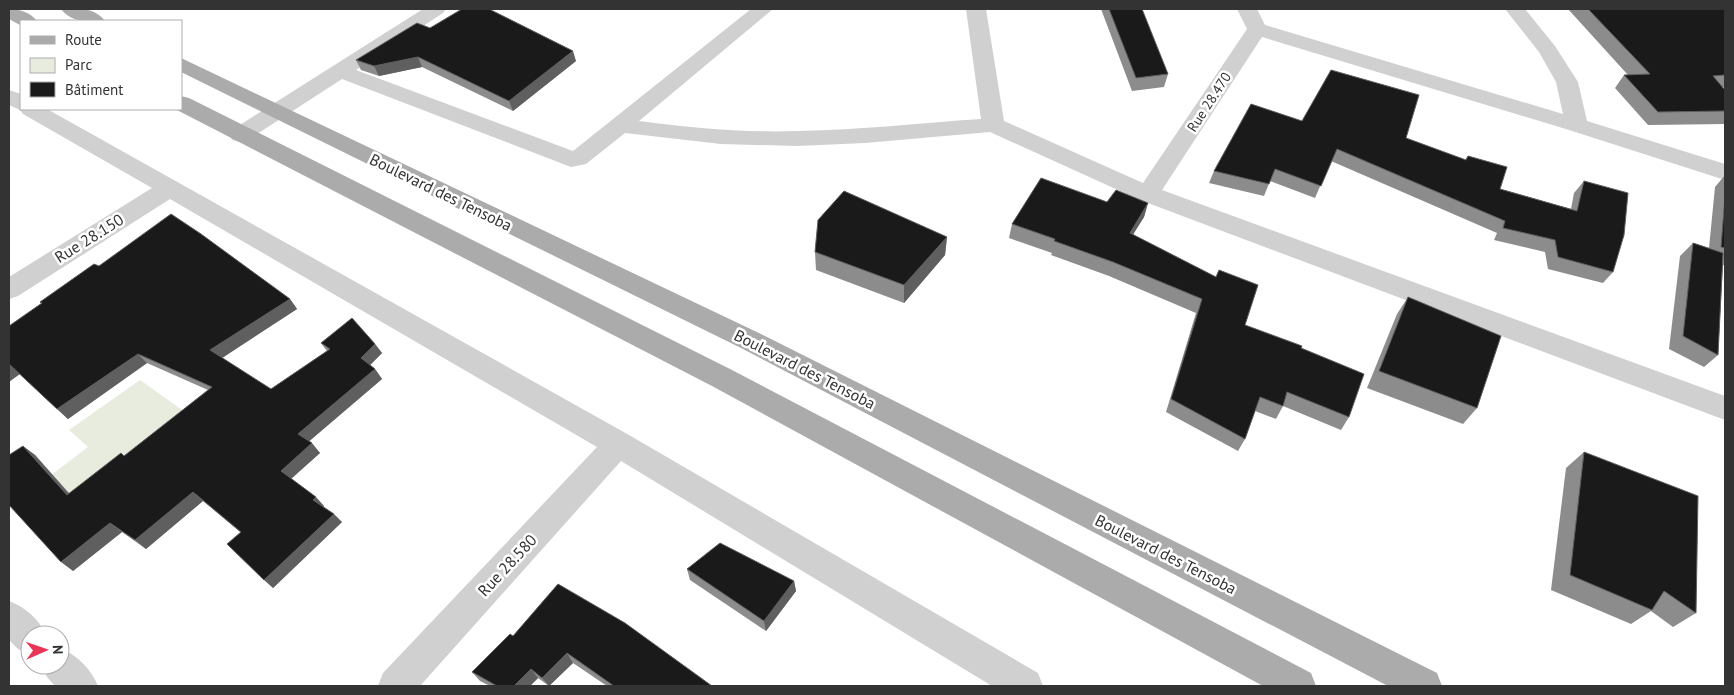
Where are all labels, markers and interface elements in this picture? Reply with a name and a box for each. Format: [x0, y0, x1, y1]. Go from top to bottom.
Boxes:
legend [20, 20, 182, 110]
text: Route [65, 30, 102, 49]
text: Parc [65, 55, 92, 74]
street label: Rue 28.470 [1183, 68, 1235, 135]
text: Bâtiment [65, 80, 123, 99]
street label: Boulevard des Tensoba [367, 149, 515, 235]
street label: Rue 28.150 [51, 209, 127, 267]
street label: Boulevard des Tensoba [731, 325, 879, 413]
street label: Boulevard des Tensoba [1092, 510, 1240, 598]
street label: Rue 28.580 [473, 530, 541, 600]
north arrow [20, 625, 70, 675]
text: N [49, 645, 67, 654]

